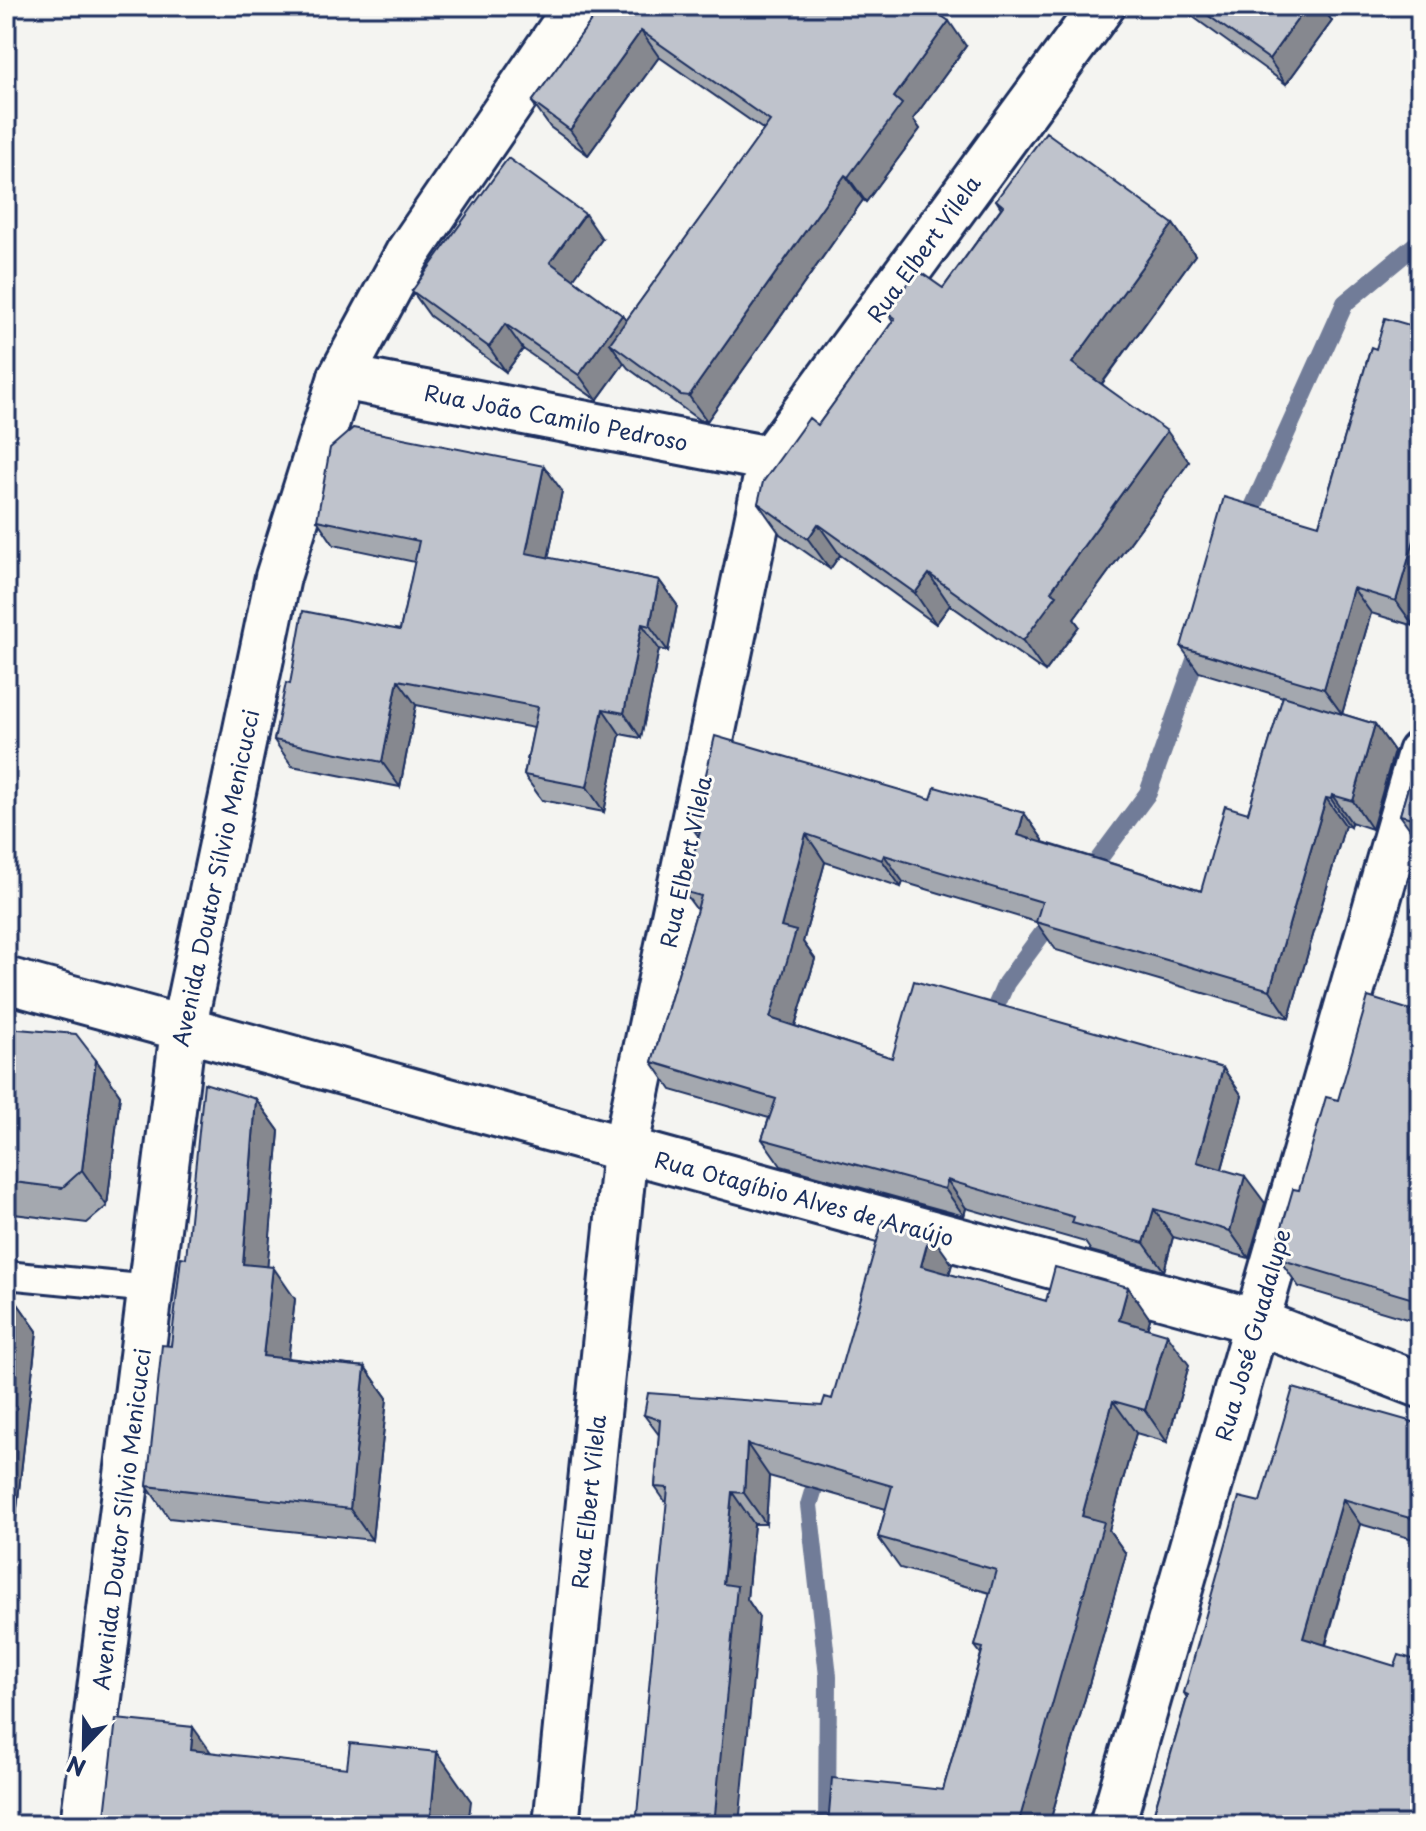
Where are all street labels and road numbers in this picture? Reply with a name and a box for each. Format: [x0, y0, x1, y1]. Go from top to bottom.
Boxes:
street label: Rua Elbert Vilela [858, 167, 988, 329]
street label: Rua João Camilo Pedroso [422, 375, 691, 458]
street label: Avenida Doutor Sílvio Menicucci [163, 706, 266, 1049]
street label: Rua Elbert Vilela [650, 772, 719, 951]
street label: Rua Otagíbio Alves de Araújo [651, 1142, 958, 1253]
street label: Rua José Guadalupe [1205, 1225, 1298, 1445]
street label: Avenida Doutor Sílvio Menicucci [83, 1346, 158, 1692]
street label: Rua Elbert Vilela [562, 1413, 613, 1591]

